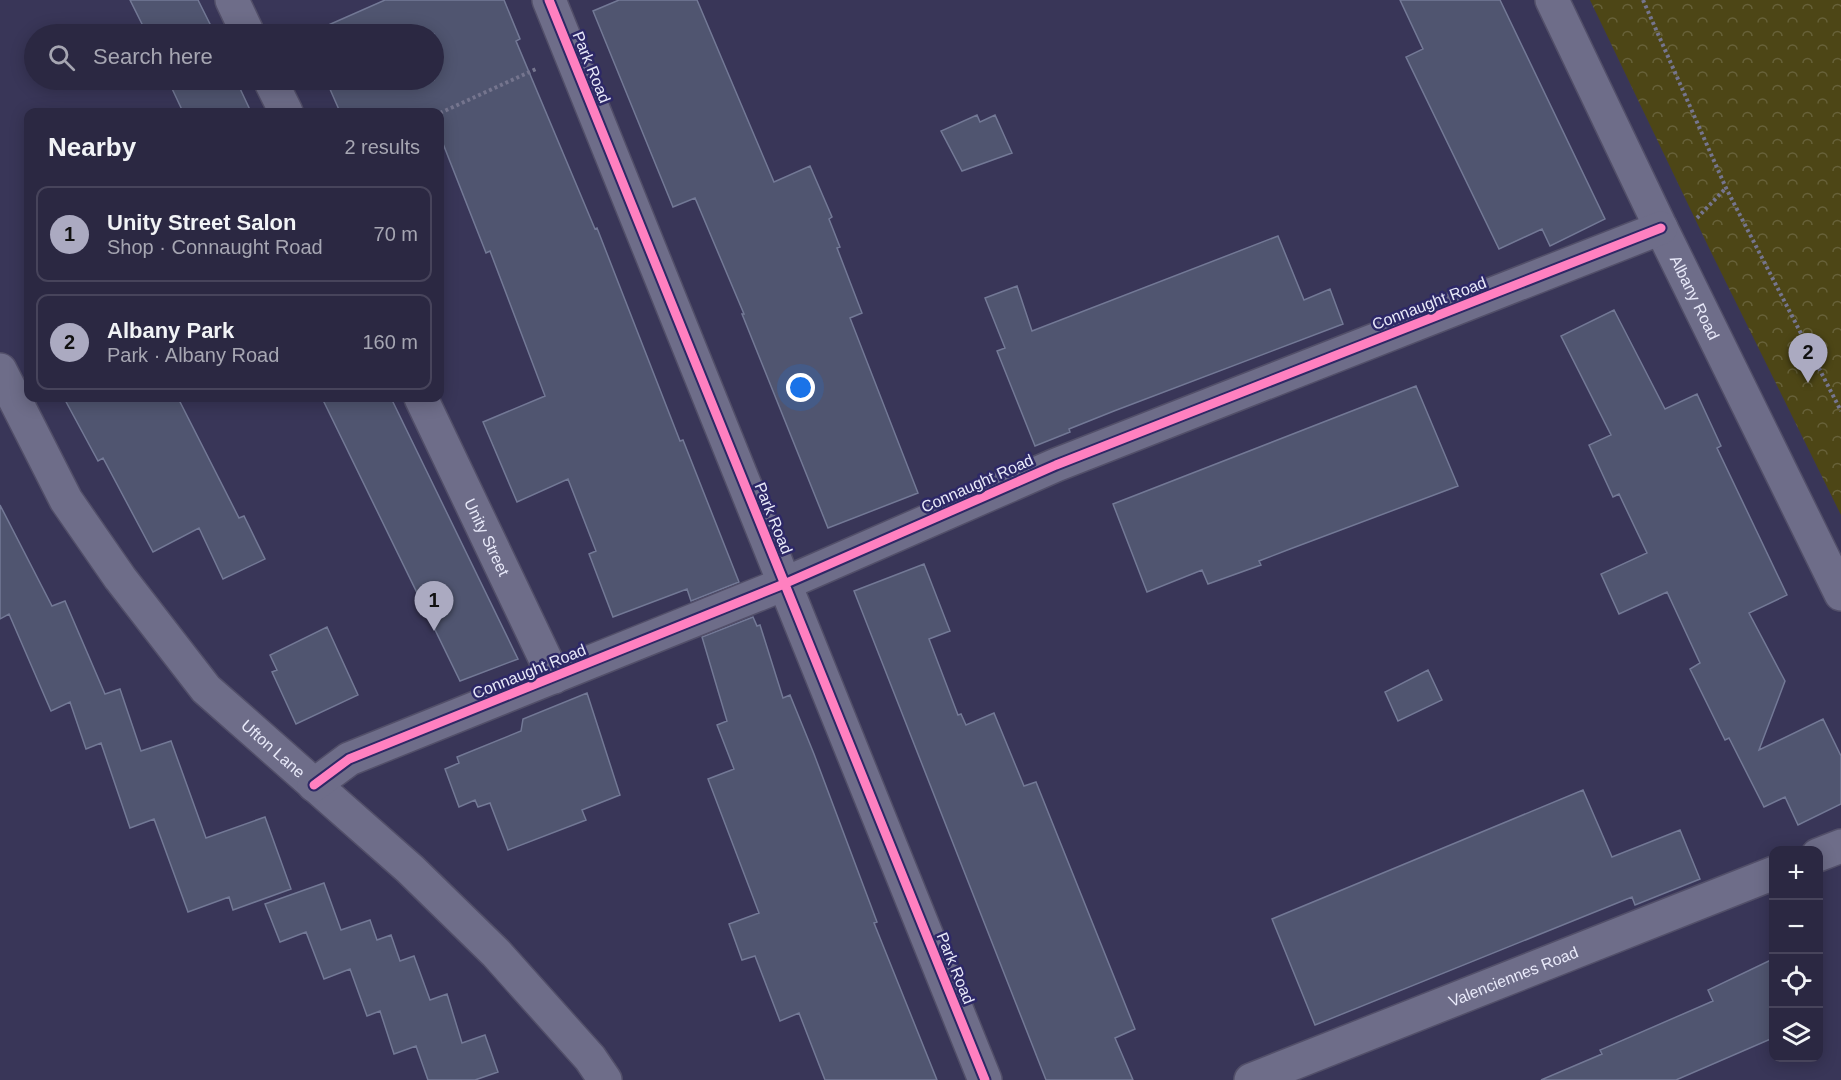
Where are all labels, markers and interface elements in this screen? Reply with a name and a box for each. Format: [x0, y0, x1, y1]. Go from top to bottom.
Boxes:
search box [24, 24, 444, 90]
street label: Park Road [569, 29, 614, 105]
icon: search [45, 41, 78, 74]
text: Search here [93, 44, 213, 69]
text: Nearby [48, 132, 136, 162]
text: 2 results [344, 136, 420, 158]
text: Unity Street Salon [107, 210, 296, 235]
text: 1 [64, 223, 75, 245]
text: 70 m [374, 223, 418, 245]
text: Shop · Connaught Road [107, 236, 323, 258]
street label: Albany Road [1667, 253, 1723, 342]
street label: Connaught Road [1370, 274, 1489, 333]
text: Albany Park [107, 318, 234, 343]
text: 2 [64, 331, 75, 353]
text: 160 m [362, 331, 418, 353]
pin: 2 [1788, 334, 1828, 383]
text: Park · Albany Road [107, 344, 279, 366]
your location [786, 373, 815, 402]
street label: Connaught Road [918, 451, 1036, 516]
street label: Park Road [751, 480, 796, 556]
street label: Unity Street [461, 496, 513, 579]
pin: 1 [414, 582, 454, 631]
street label: Connaught Road [470, 641, 588, 702]
street label: Ufton Lane [238, 717, 308, 781]
map controls [1769, 846, 1823, 1062]
button: + [1769, 846, 1823, 900]
button: − [1769, 900, 1823, 954]
street label: Park Road [933, 930, 978, 1006]
street label: Valenciennes Road [1446, 943, 1581, 1010]
button: locate [1769, 954, 1823, 1008]
button: layers [1769, 1008, 1823, 1062]

